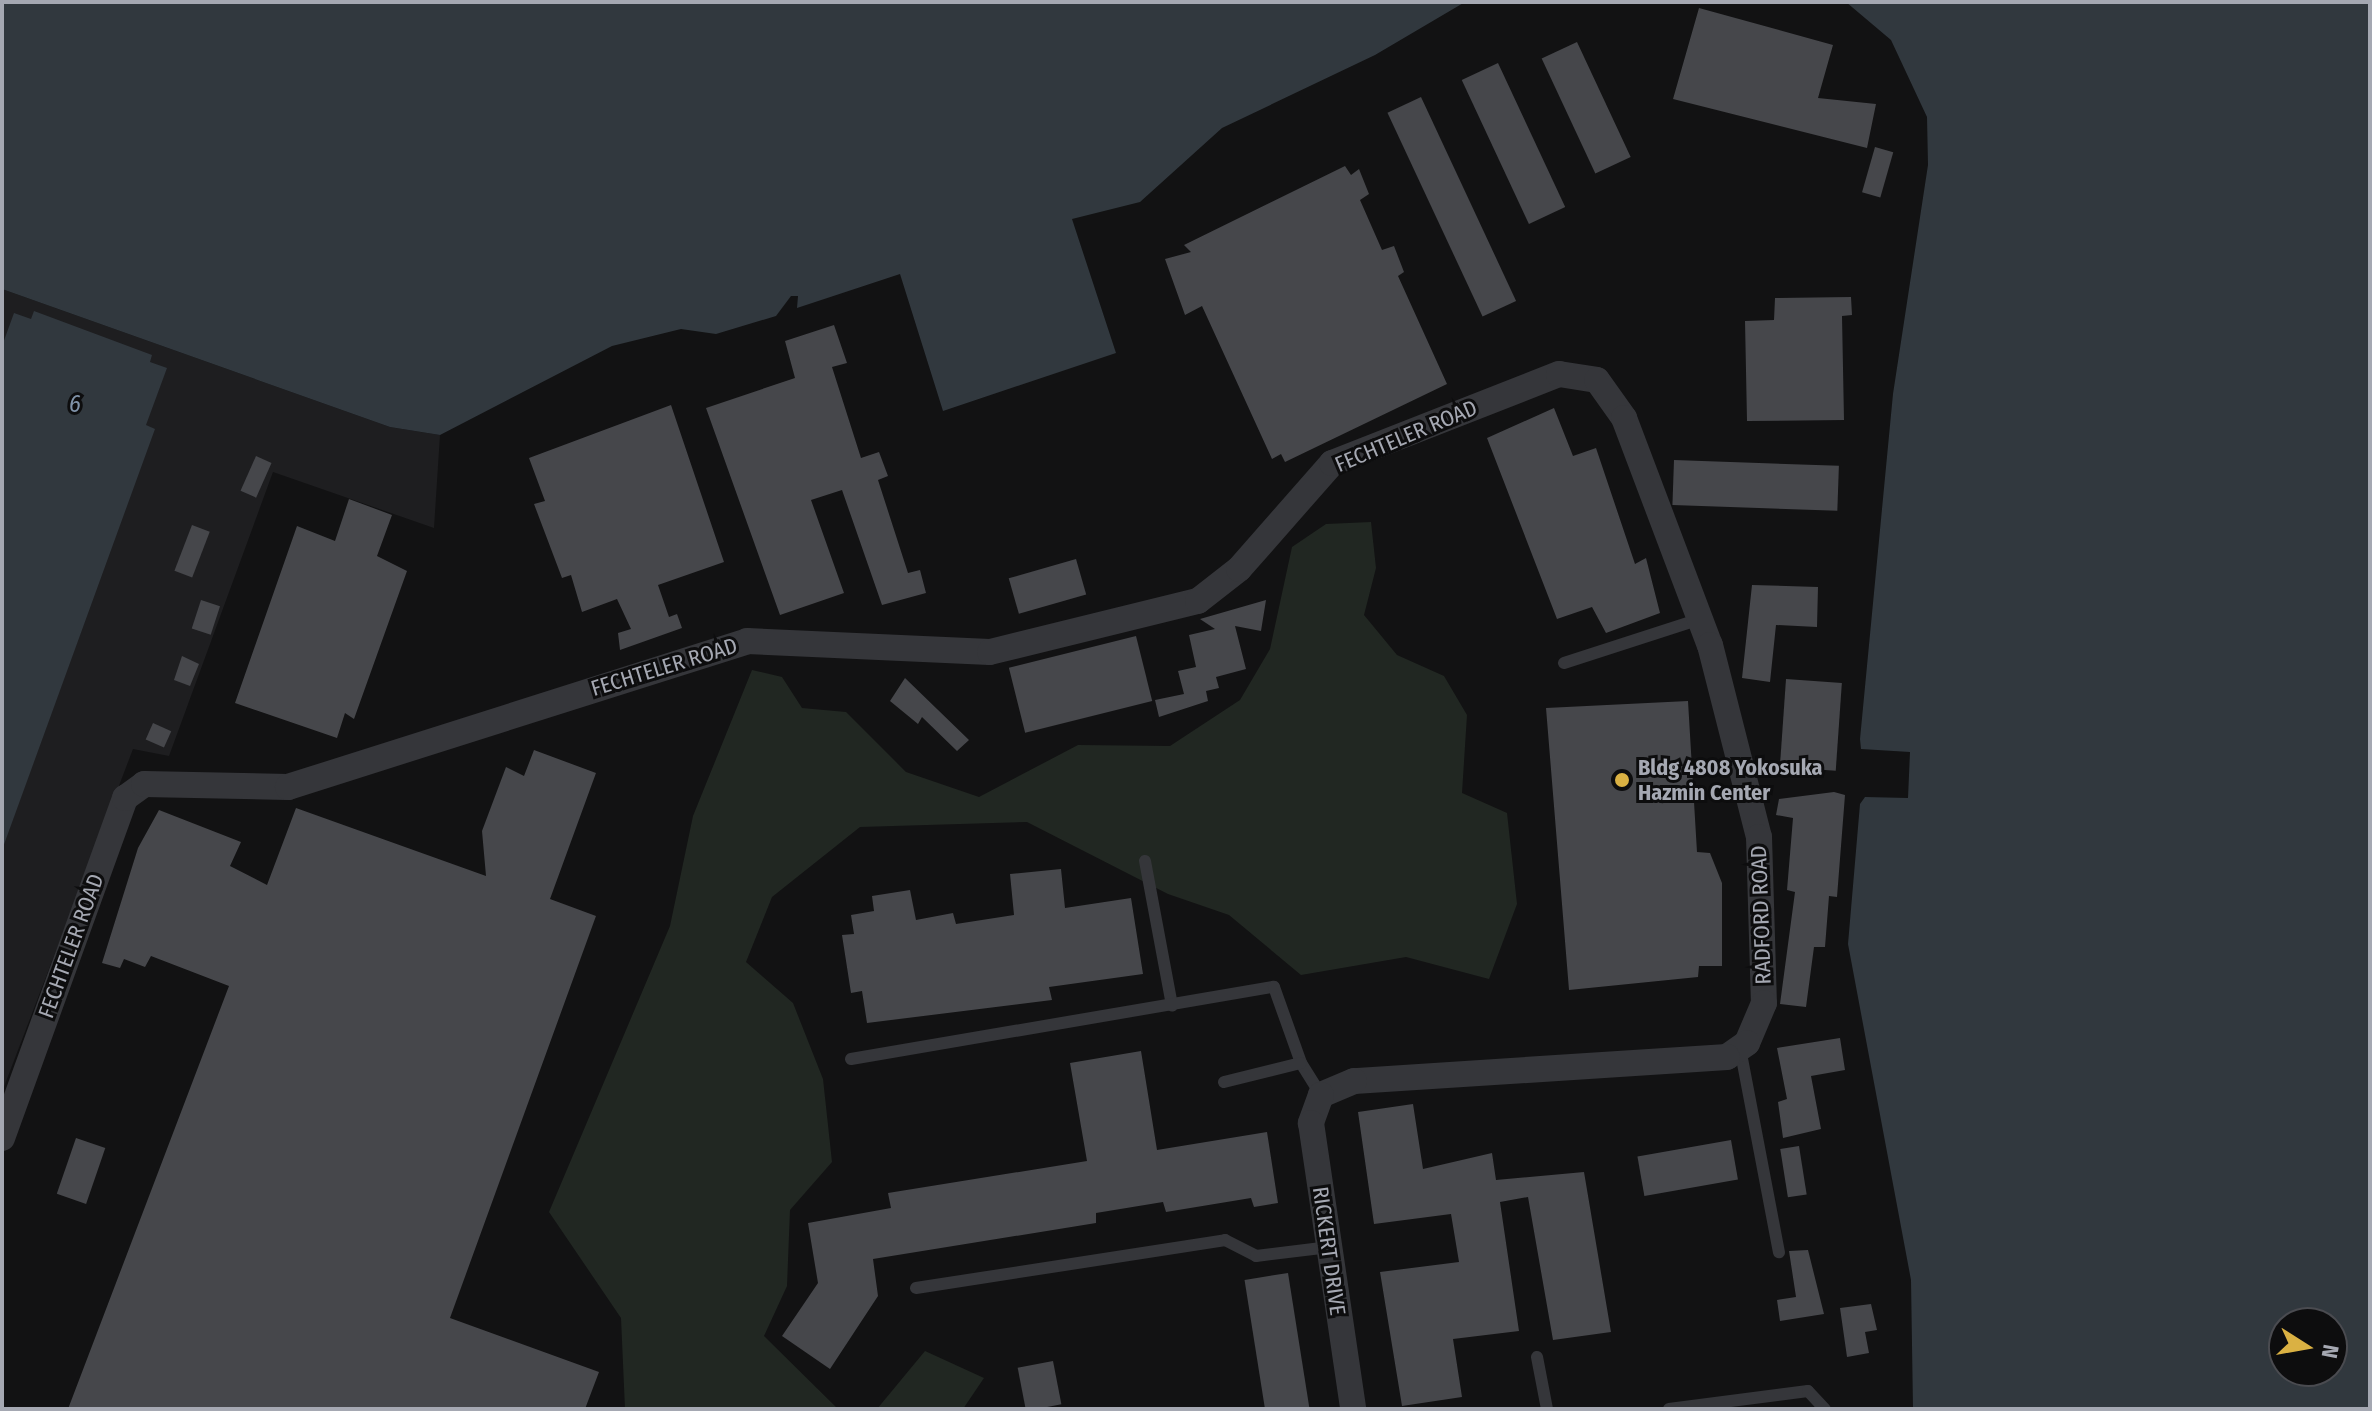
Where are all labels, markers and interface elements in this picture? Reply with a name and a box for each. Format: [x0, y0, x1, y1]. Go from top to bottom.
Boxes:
water label: 6 [69, 391, 81, 419]
street label: FECHTELER ROAD [1331, 394, 1481, 478]
street label: FECHTELER ROAD [588, 632, 740, 702]
place label: Bldg 4808 Yokosuka Hazmin Center [1638, 754, 1823, 806]
marker: Bldg 4808 Yokosuka Hazmin Center [1613, 771, 1631, 789]
street label: RADFORD ROAD [1745, 845, 1777, 985]
street label: FECHTELER ROAD [33, 870, 109, 1022]
street label: RICKERT DRIVE [1307, 1185, 1351, 1317]
north arrow [2268, 1307, 2348, 1387]
text: N [2316, 1342, 2345, 1360]

